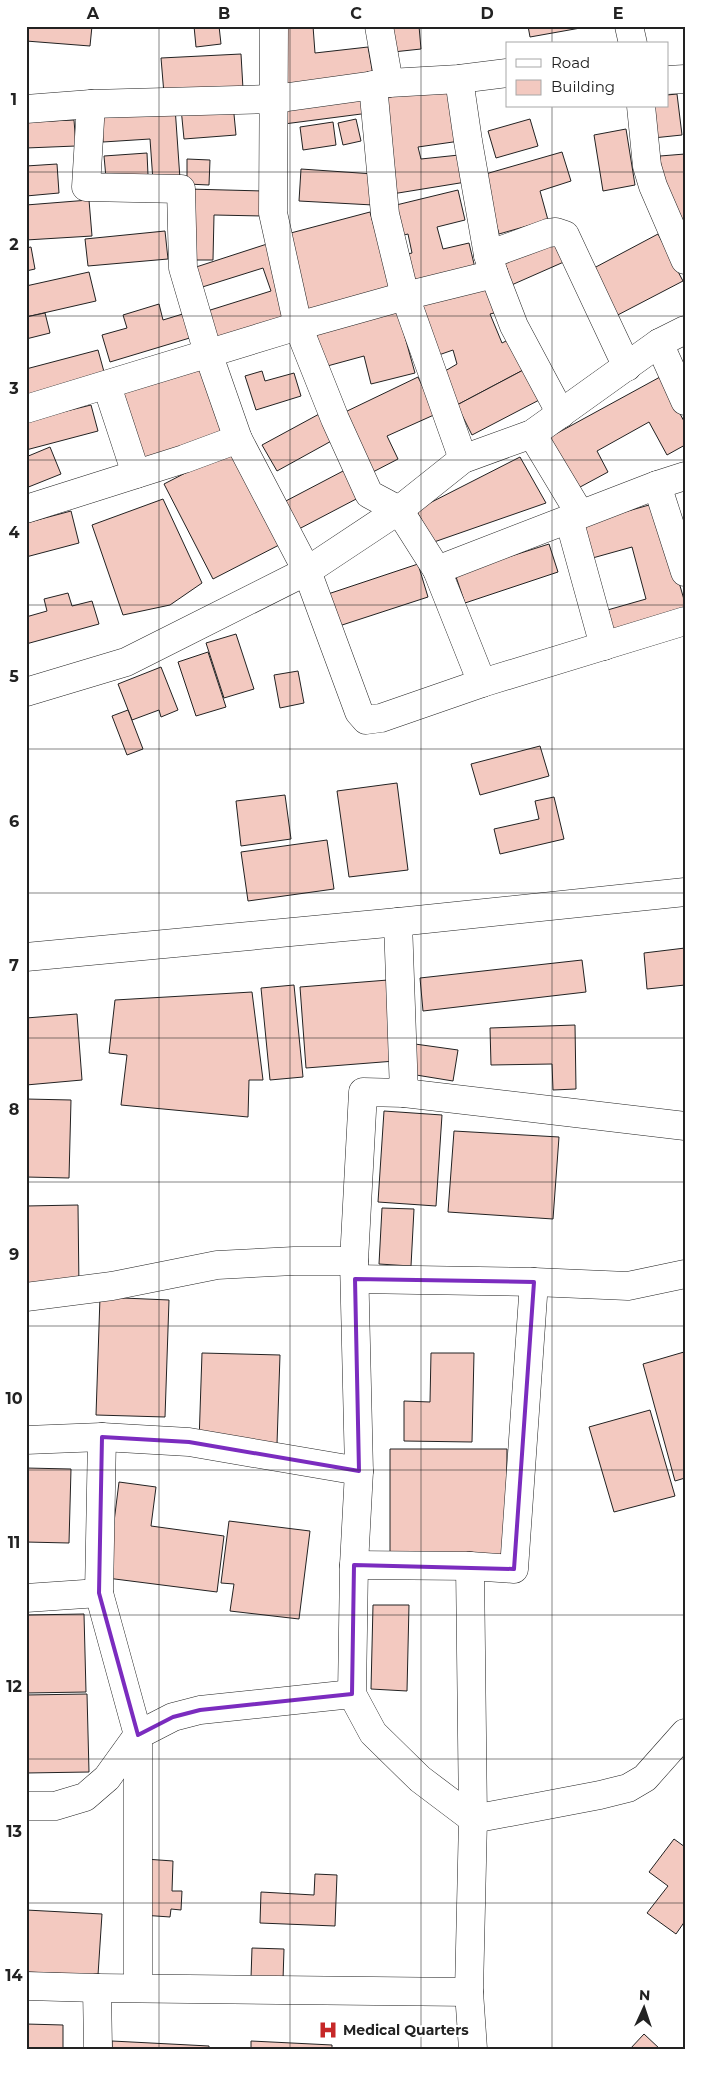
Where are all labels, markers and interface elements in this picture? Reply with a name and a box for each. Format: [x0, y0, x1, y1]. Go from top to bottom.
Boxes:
text: A [86, 4, 100, 23]
text: B [218, 4, 230, 23]
text: C [350, 4, 362, 23]
text: D [480, 4, 494, 23]
text: E [613, 4, 623, 23]
legend [506, 42, 668, 108]
text: Road [551, 53, 590, 72]
text: Building [551, 77, 615, 96]
text: 1 [11, 90, 17, 109]
text: 2 [9, 235, 19, 254]
text: 3 [8, 379, 19, 398]
text: 4 [8, 523, 20, 542]
text: 5 [9, 667, 19, 686]
text: 6 [9, 812, 19, 831]
text: 7 [9, 956, 19, 975]
text: 8 [9, 1100, 19, 1119]
text: 9 [9, 1245, 19, 1264]
text: 10 [5, 1389, 23, 1408]
text: 11 [8, 1533, 20, 1552]
text: 12 [6, 1677, 22, 1696]
text: 13 [6, 1822, 22, 1841]
text: 14 [5, 1966, 23, 1985]
north arrow [618, 1982, 668, 2032]
text: N [639, 1986, 651, 2004]
hospital icon: Medical Quarters [317, 2019, 339, 2041]
place label: Medical Quarters [343, 2021, 469, 2039]

